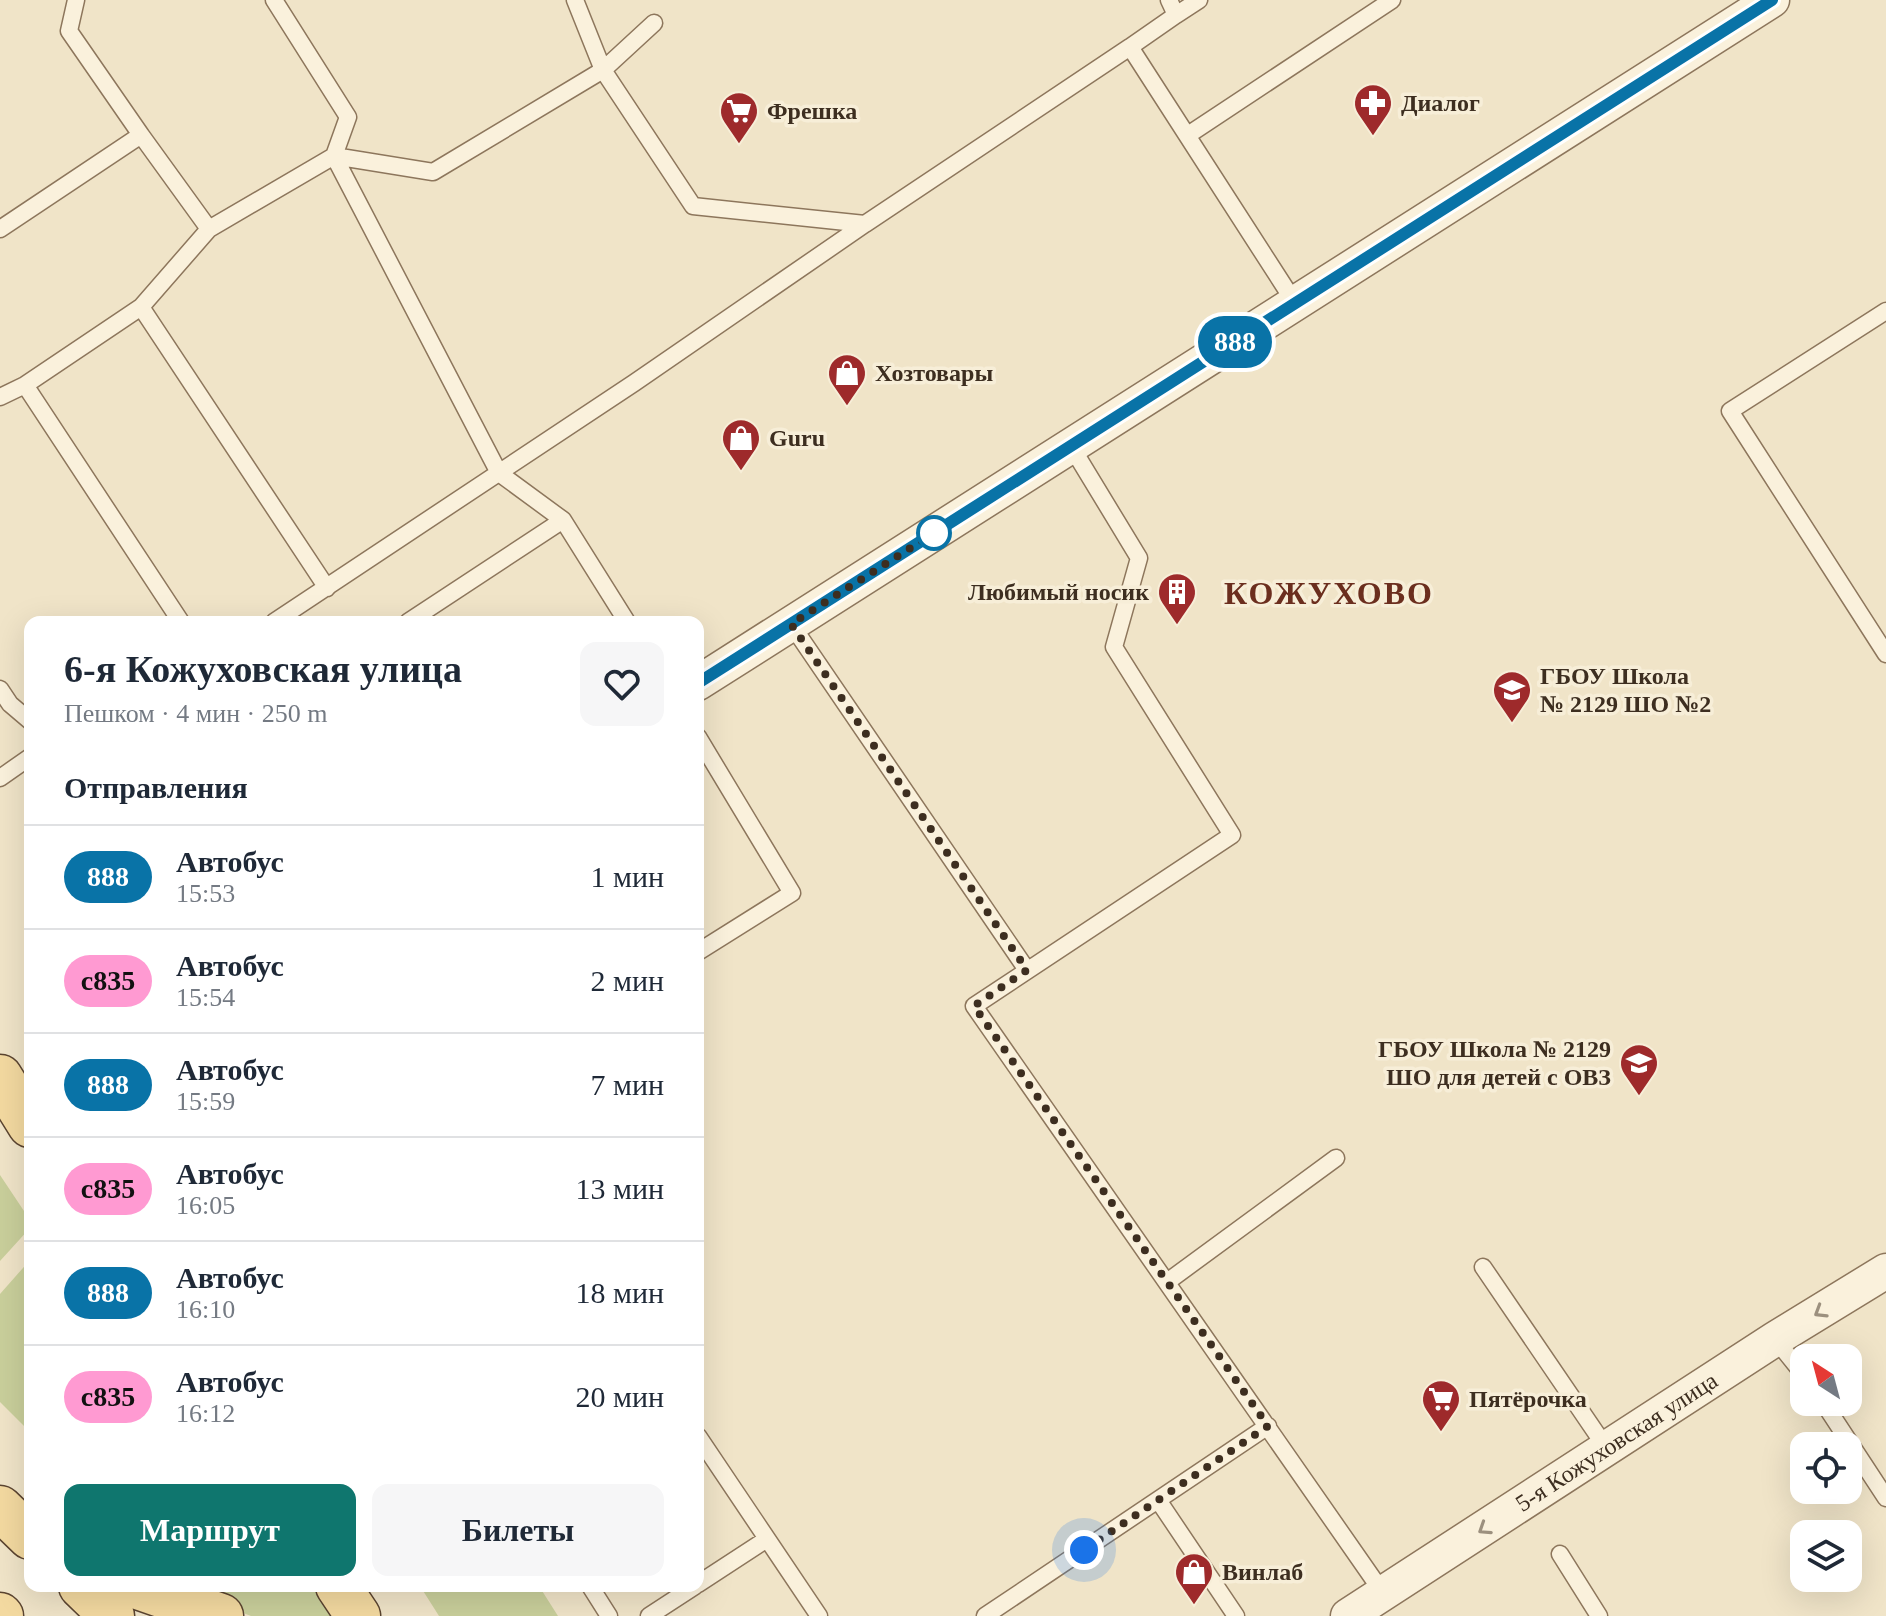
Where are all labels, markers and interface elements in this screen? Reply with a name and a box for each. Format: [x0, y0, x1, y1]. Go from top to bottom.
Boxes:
pharmacy icon: Диалог [1352, 82, 1394, 137]
supermarket icon: Фрешка [718, 90, 760, 145]
place label: Диалог [1401, 90, 1480, 116]
place label: Фрешка [767, 98, 857, 124]
line badge: 888 [1189, 316, 1281, 368]
text: 888 [1214, 326, 1256, 357]
shop icon: Хозтовары [826, 352, 868, 407]
place label: Хозтовары [875, 360, 993, 386]
shop icon: Guru [720, 417, 762, 472]
place label: Guru [769, 425, 825, 451]
unlabelled marker [917, 516, 951, 550]
building icon: Любимый носик [1156, 571, 1198, 626]
district label: КОЖУХОВО [1224, 575, 1434, 611]
place label: Любимый носик [968, 579, 1149, 605]
button: heart [580, 642, 664, 726]
text: 6-я Кожуховская улица [64, 648, 462, 690]
place label: ГБОУ Школа № 2129 ШО №2 [1540, 663, 1711, 717]
school or university icon: ГБОУ Школа № 2129 ШО №2 [1491, 669, 1533, 724]
text: Пешком · 4 мин · 250 m [64, 699, 327, 728]
text: Отправления [64, 771, 248, 804]
text: Автобус [176, 845, 284, 878]
text: 1 мин [590, 860, 664, 893]
text: 888 [87, 861, 129, 892]
text: 15:53 [176, 879, 235, 908]
text: Автобус [176, 949, 284, 982]
text: 2 мин [590, 964, 664, 997]
text: с835 [81, 965, 135, 996]
text: 15:54 [176, 983, 235, 1012]
place label: ГБОУ Школа № 2129 ШО для детей с ОВЗ [1378, 1036, 1611, 1090]
school or university icon: ГБОУ Школа № 2129 ШО для детей с ОВЗ [1618, 1042, 1660, 1097]
text: Автобус [176, 1053, 284, 1086]
text: 7 мин [590, 1068, 664, 1101]
text: 888 [87, 1069, 129, 1100]
text: 15:59 [176, 1087, 235, 1116]
text: Автобус [176, 1157, 284, 1190]
text: 13 мин [575, 1172, 664, 1205]
text: с835 [81, 1173, 135, 1204]
text: 16:05 [176, 1191, 235, 1220]
text: Автобус [176, 1261, 284, 1294]
text: 18 мин [575, 1276, 664, 1309]
text: 888 [87, 1277, 129, 1308]
text: 16:10 [176, 1295, 235, 1324]
one-way arrow [1814, 1302, 1829, 1317]
north arrow [1790, 1344, 1862, 1416]
map controls [1790, 1344, 1862, 1592]
text: Автобус [176, 1365, 284, 1398]
street label: 5-я Кожуховская улица [1511, 1367, 1722, 1517]
supermarket icon: Пятёрочка [1420, 1378, 1462, 1433]
text: 20 мин [575, 1380, 664, 1413]
text: с835 [81, 1381, 135, 1412]
place label: Пятёрочка [1469, 1386, 1587, 1412]
text: 16:12 [176, 1399, 235, 1428]
button: locate [1790, 1432, 1862, 1504]
button: Маршрут [64, 1484, 356, 1576]
button: Билеты [372, 1484, 664, 1576]
one-way arrow [1478, 1519, 1492, 1534]
button: layers [1790, 1520, 1862, 1592]
your location [1064, 1530, 1104, 1570]
shop icon: Винлаб [1173, 1551, 1215, 1606]
place label: Винлаб [1222, 1559, 1303, 1585]

